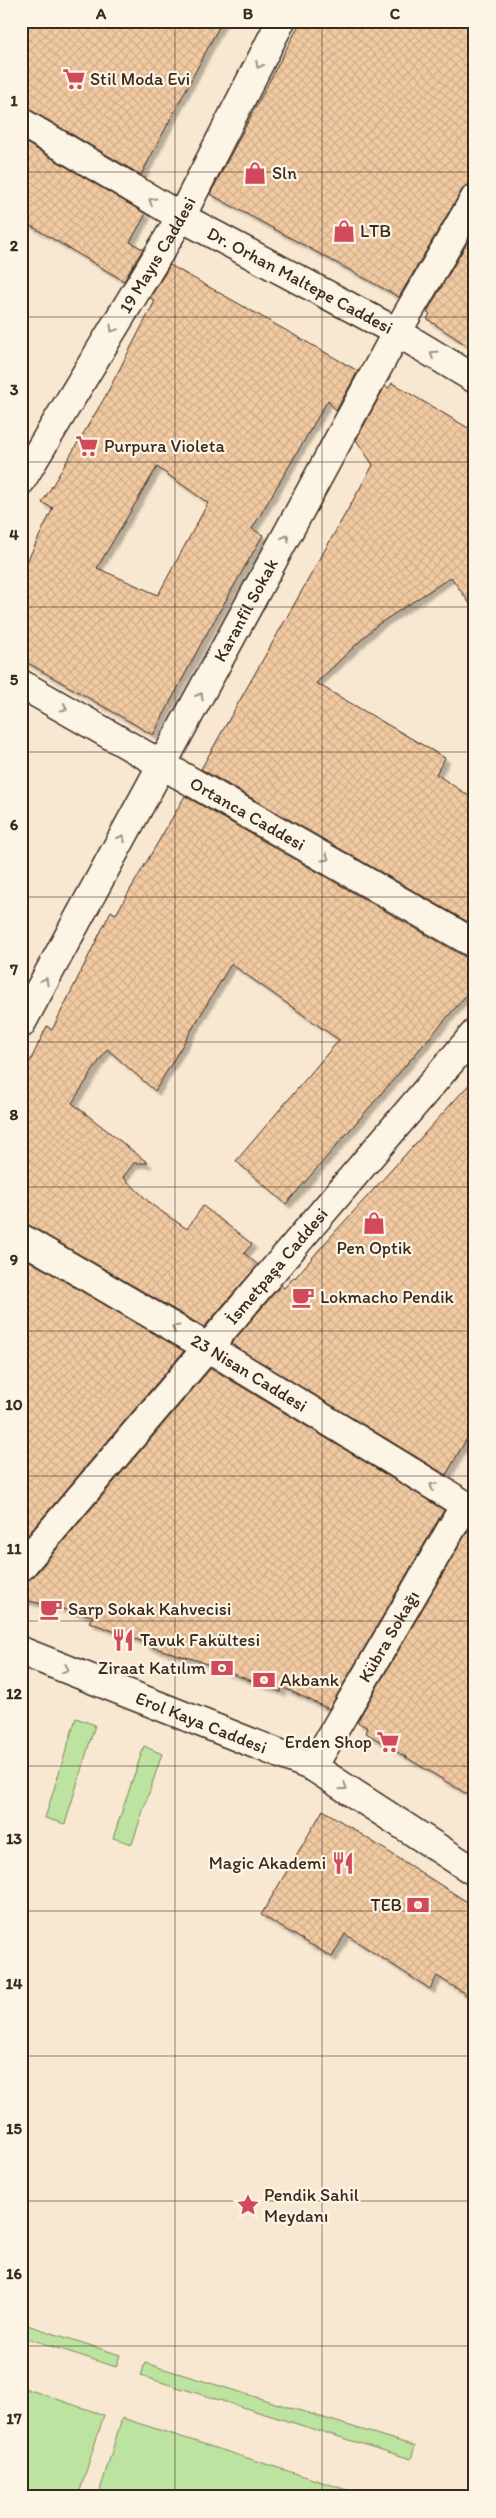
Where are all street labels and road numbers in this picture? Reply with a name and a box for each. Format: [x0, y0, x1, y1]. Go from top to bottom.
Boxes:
street label: 19 Mayıs Caddesi [114, 193, 200, 317]
street label: Dr. Orhan Maltepe Caddesi [203, 222, 397, 339]
street label: Karanfil Sokak [209, 555, 283, 666]
street label: Ortanca Caddesi [186, 772, 309, 855]
street label: İsmetpaşa Caddesi [221, 1203, 333, 1329]
street label: 23 Nisan Caddesi [187, 1329, 311, 1417]
street label: Kübra Sokağı [354, 1586, 424, 1686]
street label: Erol Kaya Caddesi [132, 1687, 270, 1759]

